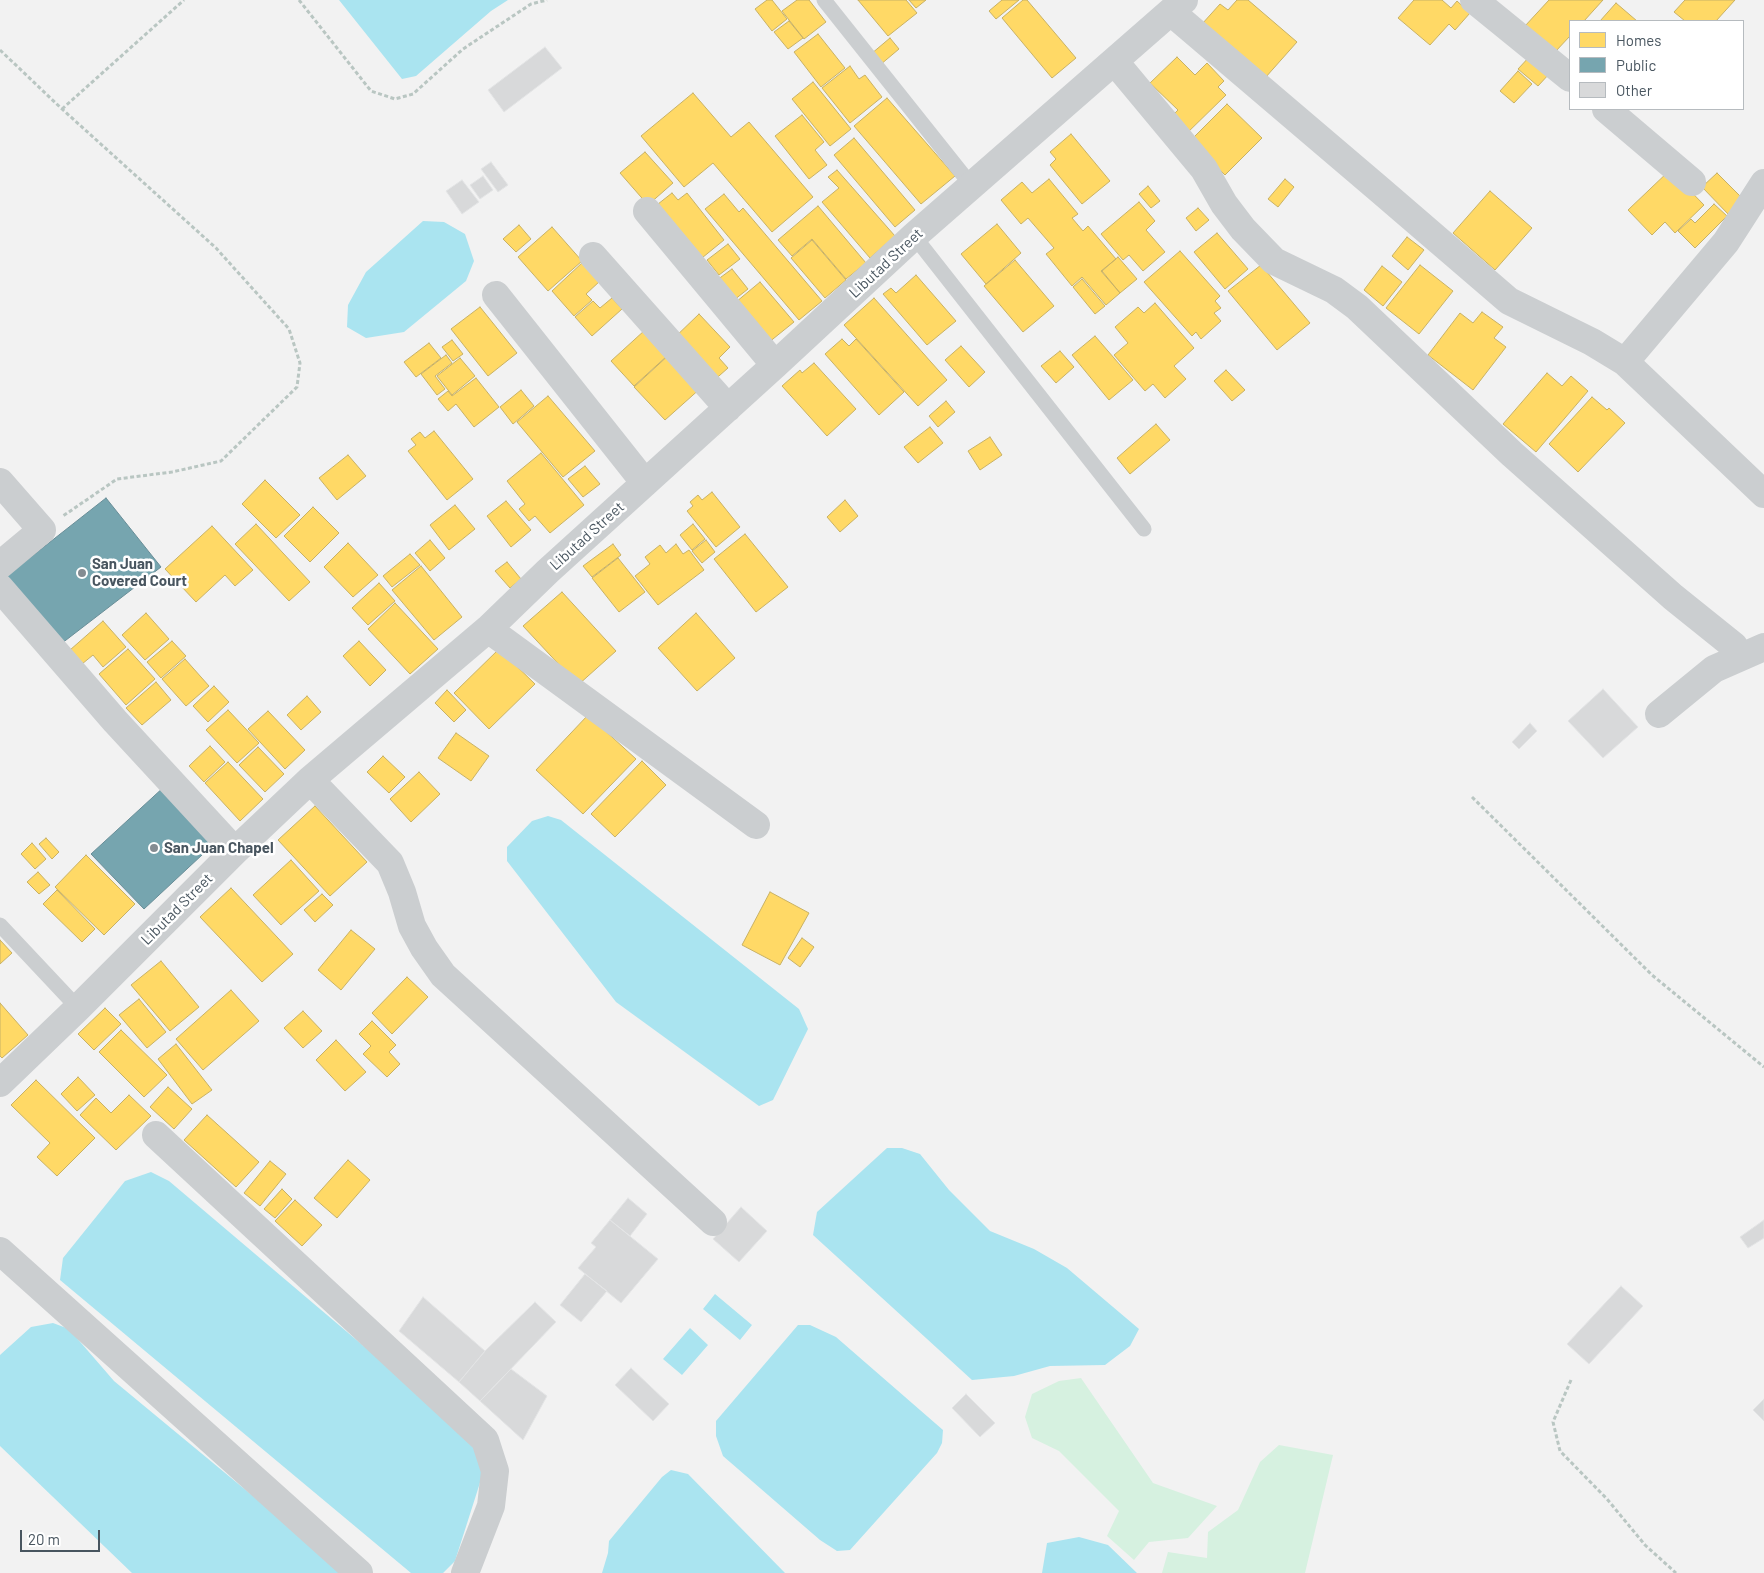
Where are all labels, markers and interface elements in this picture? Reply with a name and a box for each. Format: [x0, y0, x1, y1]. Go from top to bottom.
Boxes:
legend [1569, 20, 1744, 110]
text: Homes [1616, 31, 1661, 49]
text: Public [1616, 56, 1656, 74]
text: Other [1616, 81, 1652, 99]
street label: Libutad Street [846, 224, 926, 302]
street label: Libutad Street [546, 498, 628, 574]
place label: San Juan Covered Court [92, 555, 187, 590]
marker: San Juan Covered Court [76, 567, 88, 579]
place label: San Juan Chapel [164, 839, 274, 857]
marker: San Juan Chapel [148, 842, 160, 854]
street label: Libutad Street [137, 869, 217, 949]
scale bar [22, 1520, 102, 1552]
text: 20 m [28, 1530, 60, 1548]

